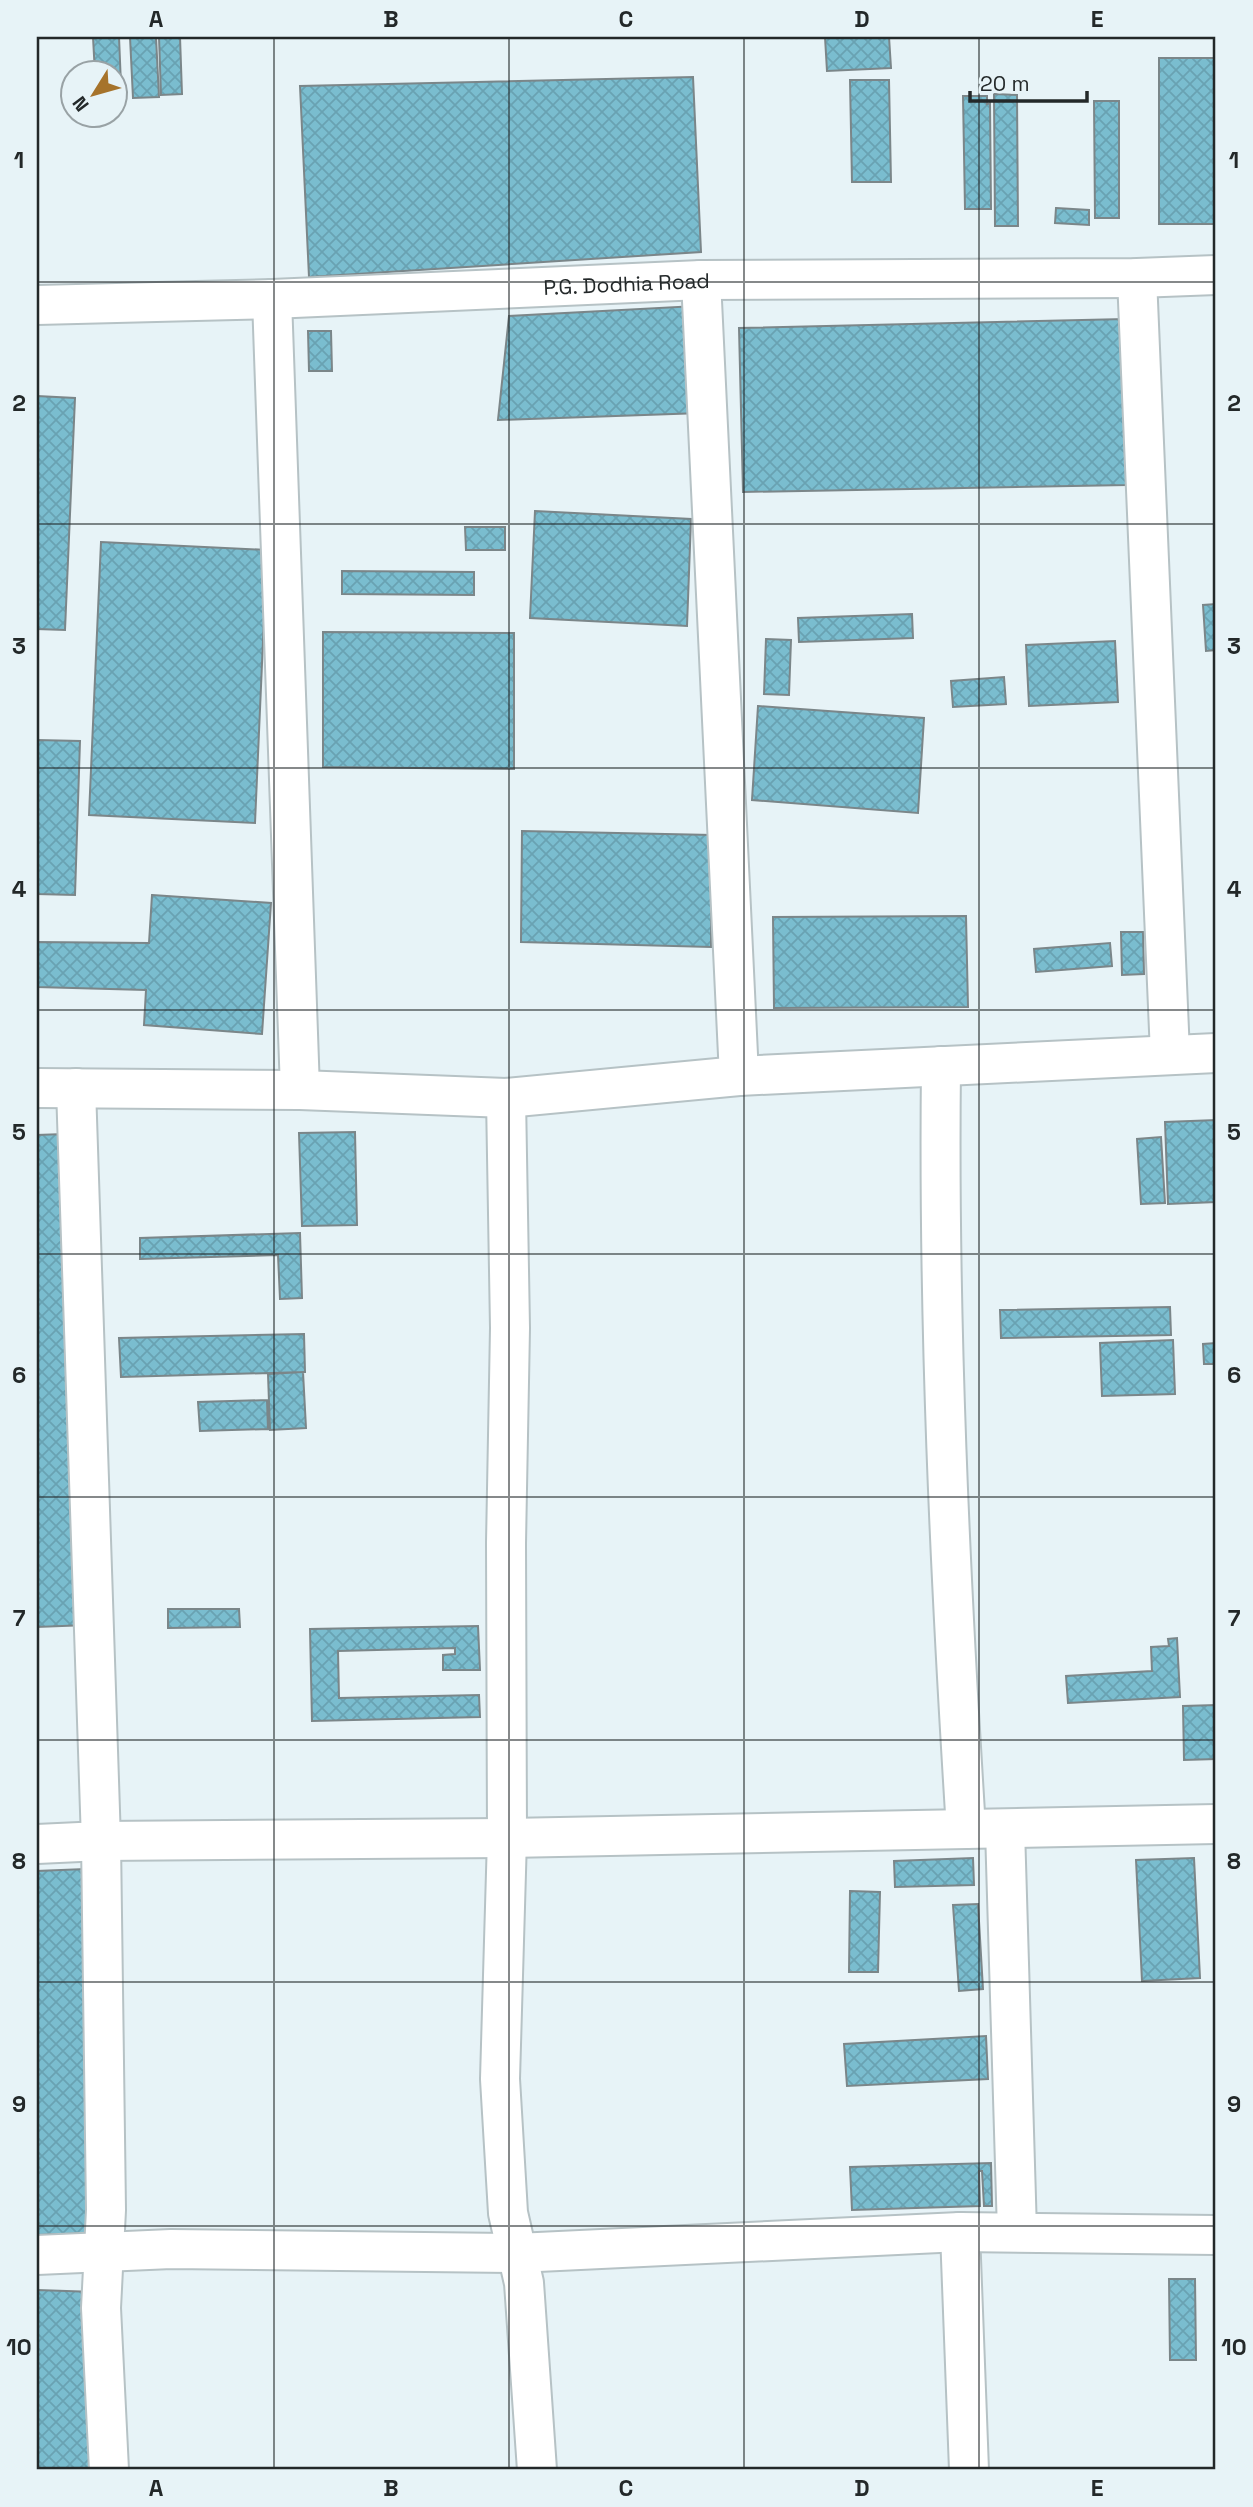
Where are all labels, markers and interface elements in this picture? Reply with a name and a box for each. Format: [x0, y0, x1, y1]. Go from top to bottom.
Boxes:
text: A [149, 4, 164, 34]
text: B [383, 4, 399, 34]
text: C [619, 4, 633, 34]
text: D [854, 4, 870, 34]
text: E [1091, 4, 1103, 34]
north arrow [60, 60, 130, 130]
scale bar [970, 60, 1087, 104]
text: 20 m [980, 70, 1030, 97]
text: N [67, 91, 95, 117]
text: 1 [14, 145, 24, 175]
text: 1 [1229, 145, 1239, 175]
street label: P.G. Dodhia Road [543, 266, 710, 300]
text: 2 [12, 388, 26, 418]
text: 2 [1227, 388, 1241, 418]
text: 3 [12, 631, 26, 661]
text: 3 [1227, 631, 1241, 661]
text: 4 [12, 874, 27, 904]
text: 4 [1227, 874, 1242, 904]
text: 5 [12, 1117, 26, 1147]
text: 5 [1227, 1117, 1241, 1147]
text: 6 [12, 1360, 26, 1390]
text: 6 [1227, 1360, 1241, 1390]
text: 7 [13, 1603, 26, 1633]
text: 7 [1228, 1603, 1241, 1633]
text: 8 [12, 1846, 26, 1876]
text: 8 [1227, 1846, 1241, 1876]
text: 9 [12, 2089, 26, 2119]
text: 9 [1227, 2089, 1241, 2119]
text: 10 [6, 2332, 32, 2362]
text: 10 [1221, 2332, 1247, 2362]
text: A [149, 2473, 164, 2503]
text: B [383, 2473, 399, 2503]
text: C [619, 2473, 633, 2503]
text: D [854, 2473, 870, 2503]
text: E [1091, 2473, 1103, 2503]

